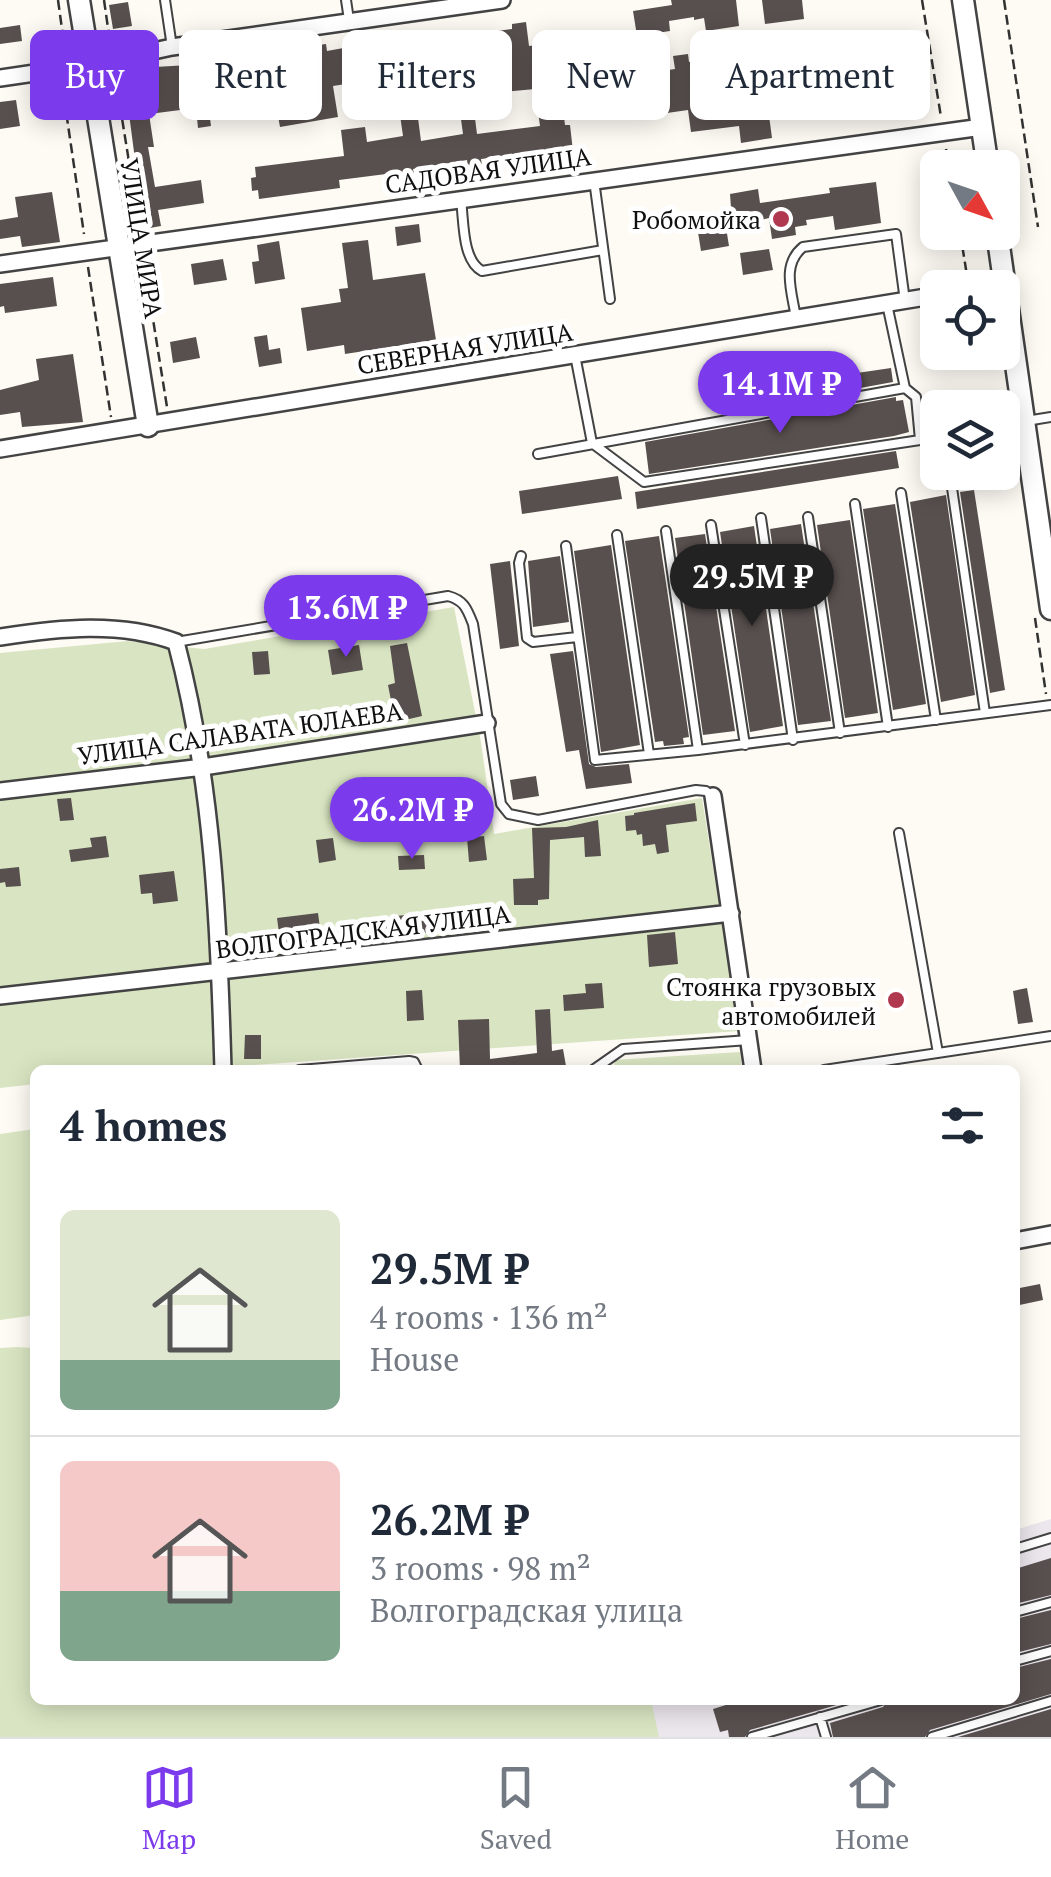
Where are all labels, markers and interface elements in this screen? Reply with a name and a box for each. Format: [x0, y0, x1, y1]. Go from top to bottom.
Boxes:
chip: Buy [30, 30, 159, 120]
chip: Rent [179, 30, 322, 120]
chip: Filters [342, 30, 512, 120]
chip: New [532, 30, 670, 120]
chip: Apartment [690, 30, 930, 120]
street label: САДОВАЯ УЛИЦА [383, 139, 594, 201]
north arrow [920, 150, 1020, 250]
map controls [920, 150, 1020, 490]
street label: УЛИЦА МИРА [113, 156, 171, 321]
place label: Робомойка [632, 203, 761, 236]
marker: Робомойка [770, 208, 792, 230]
button: locate [920, 270, 1020, 370]
street label: СЕВЕРНАЯ УЛИЦА [355, 315, 576, 381]
pin: 14.1M ₽ [688, 351, 872, 436]
text: 14.1M ₽ [720, 362, 840, 404]
button: layers [920, 390, 1020, 490]
pin: 29.5M ₽ [660, 544, 844, 629]
text: 29.5M ₽ [692, 555, 812, 597]
pin: 13.6M ₽ [254, 575, 438, 660]
text: 13.6M ₽ [286, 586, 406, 628]
street label: УЛИЦА САЛАВАТА ЮЛАЕВА [75, 694, 406, 772]
pin: 26.2M ₽ [320, 777, 504, 862]
text: 26.2M ₽ [352, 788, 472, 830]
street label: ВОЛГОГРАДСКАЯ УЛИЦА [214, 896, 513, 965]
place label: Стоянка грузовых автомобилей [666, 970, 876, 1032]
marker: Стоянка грузовых автомобилей [885, 989, 907, 1011]
text: 4 homes [60, 1097, 227, 1153]
icon: filters [935, 1098, 990, 1153]
text: 29.5M ₽ [370, 1240, 528, 1296]
icon: home [140, 1250, 260, 1370]
text: 4 rooms · 136 m² [370, 1296, 608, 1338]
text: House [370, 1338, 459, 1380]
text: 26.2M ₽ [370, 1491, 528, 1547]
icon: home [140, 1501, 260, 1621]
text: 3 rooms · 98 m² [370, 1547, 591, 1589]
text: Волгоградская улица [370, 1589, 683, 1631]
tab: Map [142, 1760, 197, 1857]
tab: Saved [480, 1760, 552, 1857]
tab: Home [835, 1760, 909, 1857]

